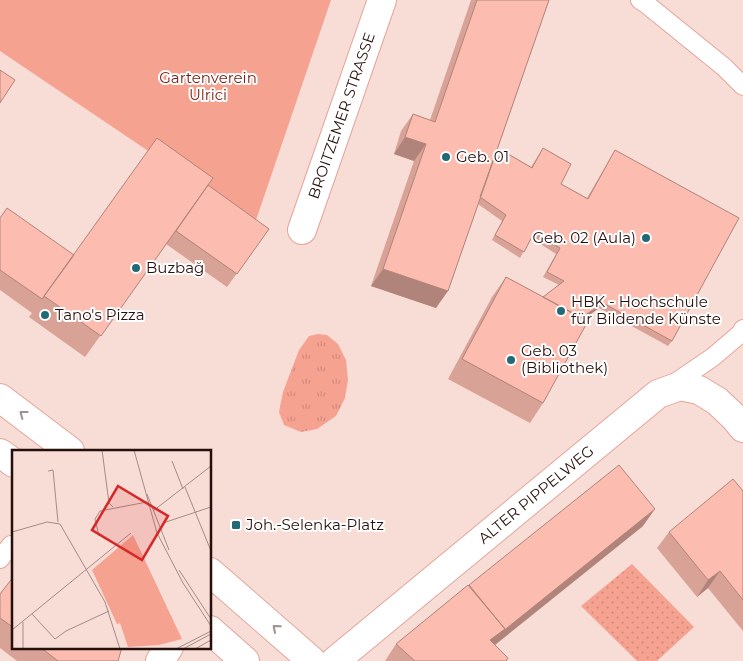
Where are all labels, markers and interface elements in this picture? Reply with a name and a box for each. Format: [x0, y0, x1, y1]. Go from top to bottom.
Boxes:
street label: BROITZEMER STRASSE [304, 30, 379, 201]
park label: Gartenverein Ulrici [159, 68, 257, 104]
place label: Geb. 01 [456, 147, 509, 166]
marker: Geb. 01 [440, 151, 452, 163]
place label: Geb. 02 (Aula) [532, 228, 636, 247]
marker: Geb. 02 (Aula) [640, 232, 652, 244]
place label: Buzbağ [146, 258, 204, 277]
marker: Buzbağ [130, 262, 142, 274]
place label: HBK - Hochschule für Bildende Künste [571, 292, 721, 328]
place label: Tano's Pizza [55, 305, 145, 324]
marker: HBK - Hochschule für Bildende Künste [555, 305, 567, 317]
marker: Tano's Pizza [39, 309, 51, 321]
place label: Geb. 03 (Bibliothek) [521, 341, 608, 377]
marker: Geb. 03 (Bibliothek) [505, 354, 517, 366]
one-way arrow [19, 411, 29, 420]
street label: ALTER PIPPELWEG [474, 441, 598, 548]
inset map [12, 450, 211, 648]
place label: Joh.-Selenka-Platz [245, 515, 384, 534]
marker: Joh.-Selenka-Platz [230, 519, 242, 531]
one-way arrow [272, 625, 281, 634]

